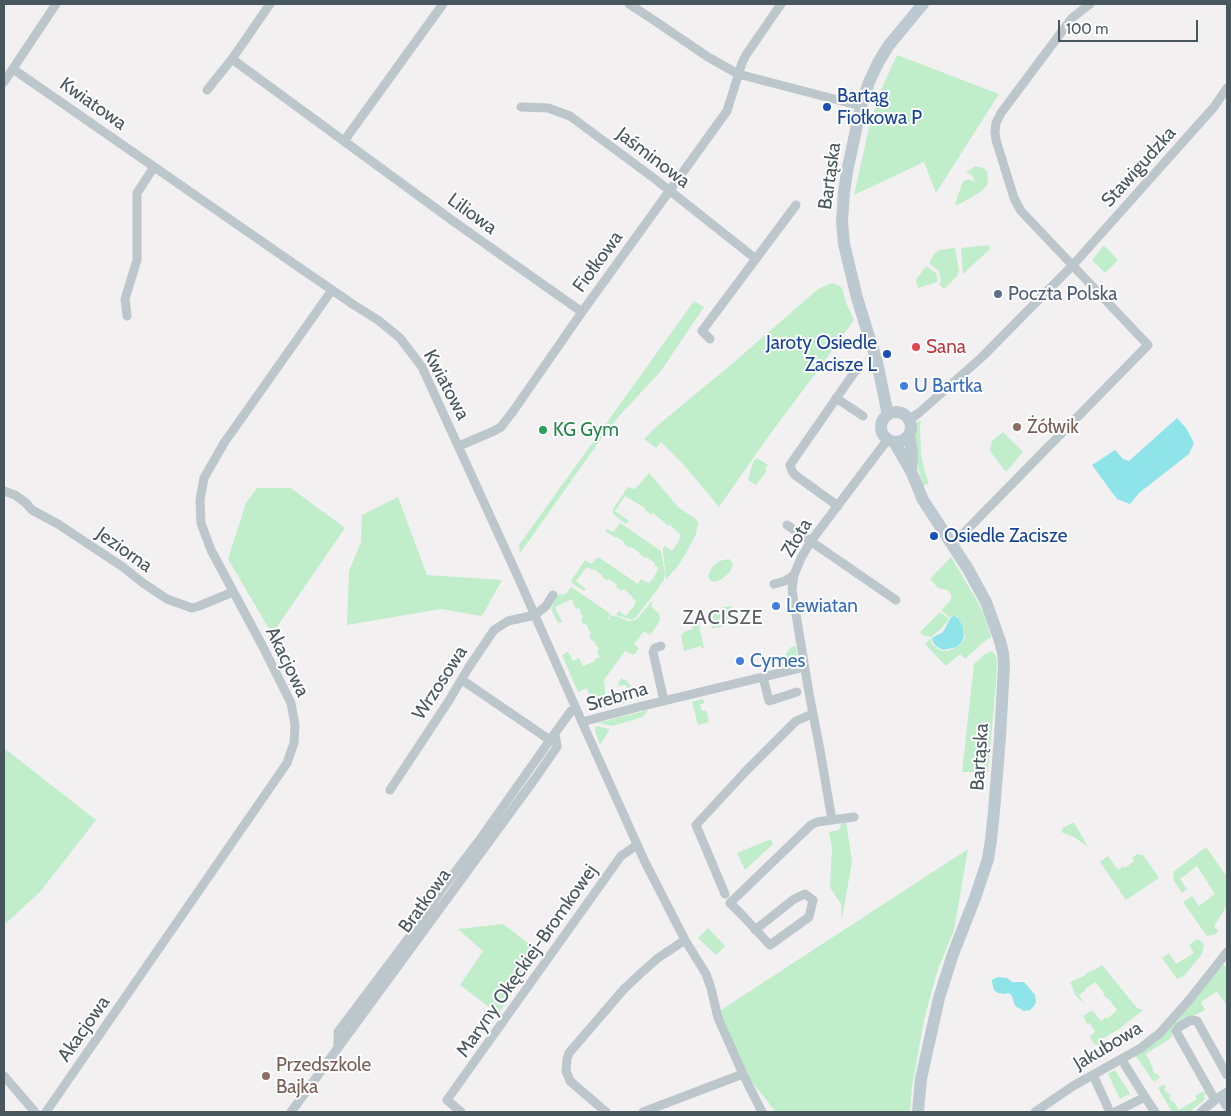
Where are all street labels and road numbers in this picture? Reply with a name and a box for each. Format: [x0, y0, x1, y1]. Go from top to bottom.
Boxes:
street label: Kwiatowa [55, 73, 131, 135]
street label: Stawigudzka [1097, 122, 1181, 212]
street label: Jaśminowa [612, 123, 694, 193]
street label: Bartąska [814, 141, 846, 211]
street label: Liliowa [443, 189, 501, 239]
street label: Fiołkowa [568, 227, 628, 297]
street label: Kwiatowa [418, 346, 474, 424]
street label: Złota [777, 515, 817, 561]
street label: Jeziorna [91, 522, 157, 578]
street label: Akacjowa [260, 623, 314, 701]
street label: Wrzosowa [408, 642, 472, 724]
street label: Srebrna [584, 677, 650, 717]
street label: Bartąska [966, 723, 994, 791]
street label: Maryny Okęckiej-Bromkowej [452, 860, 602, 1062]
street label: Bratkowa [394, 864, 456, 938]
street label: Akacjowa [53, 992, 115, 1066]
street label: Jakubowa [1070, 1017, 1146, 1075]

